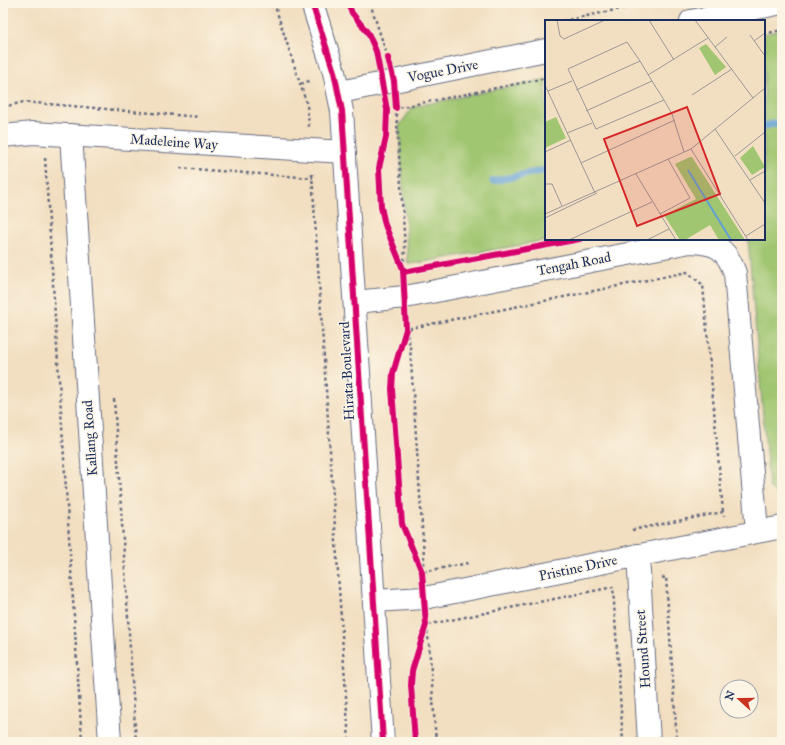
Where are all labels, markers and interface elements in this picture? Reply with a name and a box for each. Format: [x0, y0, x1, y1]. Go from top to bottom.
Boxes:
inset map [545, 20, 765, 240]
street label: Vogue Drive [405, 56, 480, 86]
street label: Madeleine Way [130, 130, 219, 154]
street label: Tengah Road [536, 249, 612, 279]
street label: Hirata Boulevard [336, 321, 358, 421]
street label: Kallang Road [79, 399, 101, 477]
street label: Pristine Drive [537, 551, 619, 585]
street label: Hound Street [632, 609, 654, 689]
north arrow [719, 679, 759, 719]
text: N [722, 688, 738, 702]

